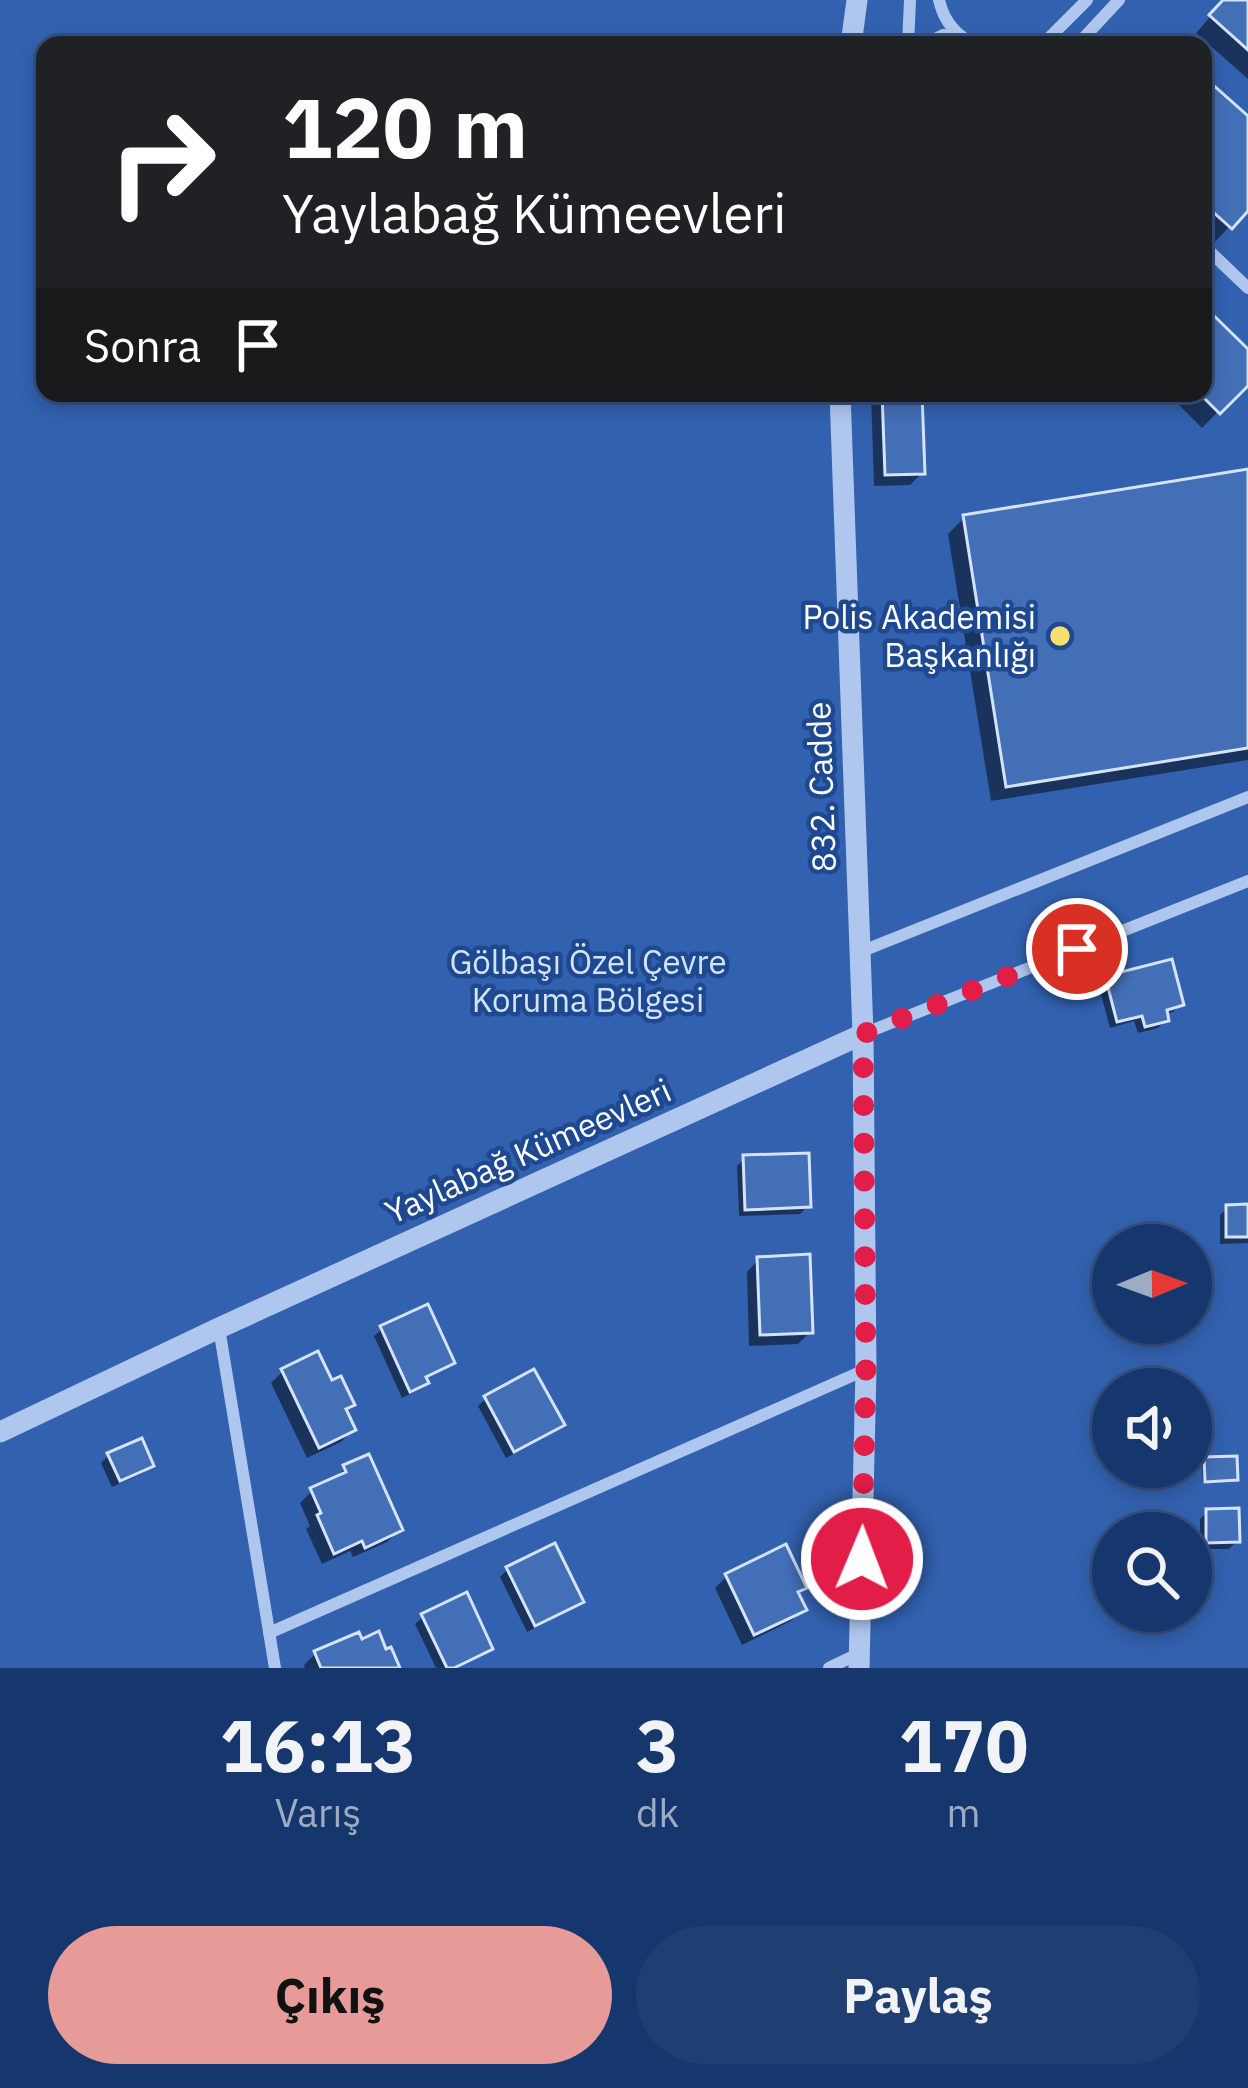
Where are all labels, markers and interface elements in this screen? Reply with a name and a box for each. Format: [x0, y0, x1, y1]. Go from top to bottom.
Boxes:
text: 120 m [282, 72, 528, 181]
icon: right [84, 84, 240, 240]
text: Yaylabağ Kümeevleri [282, 178, 787, 248]
icon: arrive [225, 312, 291, 378]
text: Sonra [84, 316, 201, 374]
place label: Polis Akademisi Başkanlığı [802, 595, 1036, 676]
marker: Polis Akademisi Başkanlığı [1047, 623, 1073, 649]
street label: 832. Cadde [796, 701, 845, 873]
pin [1026, 898, 1128, 1000]
icon: arrive [1044, 916, 1110, 982]
park label: Gölbaşı Özel Çevre Koruma Bölgesi [449, 940, 727, 1021]
street label: Yaylabağ Kümeevleri [378, 1068, 677, 1233]
north arrow [1092, 1224, 1212, 1344]
map controls [1092, 1224, 1212, 1632]
button: sound [1092, 1368, 1212, 1488]
position arrow [799, 1496, 925, 1622]
button: search [1092, 1512, 1212, 1632]
text: 16:13 [220, 1698, 416, 1792]
text: 3 [636, 1698, 679, 1792]
text: 170 [899, 1698, 1028, 1792]
text: Varış [275, 1787, 361, 1838]
text: dk [636, 1787, 679, 1838]
text: m [947, 1787, 981, 1838]
button: Çıkış [48, 1926, 612, 2064]
button: Paylaş [636, 1926, 1200, 2064]

